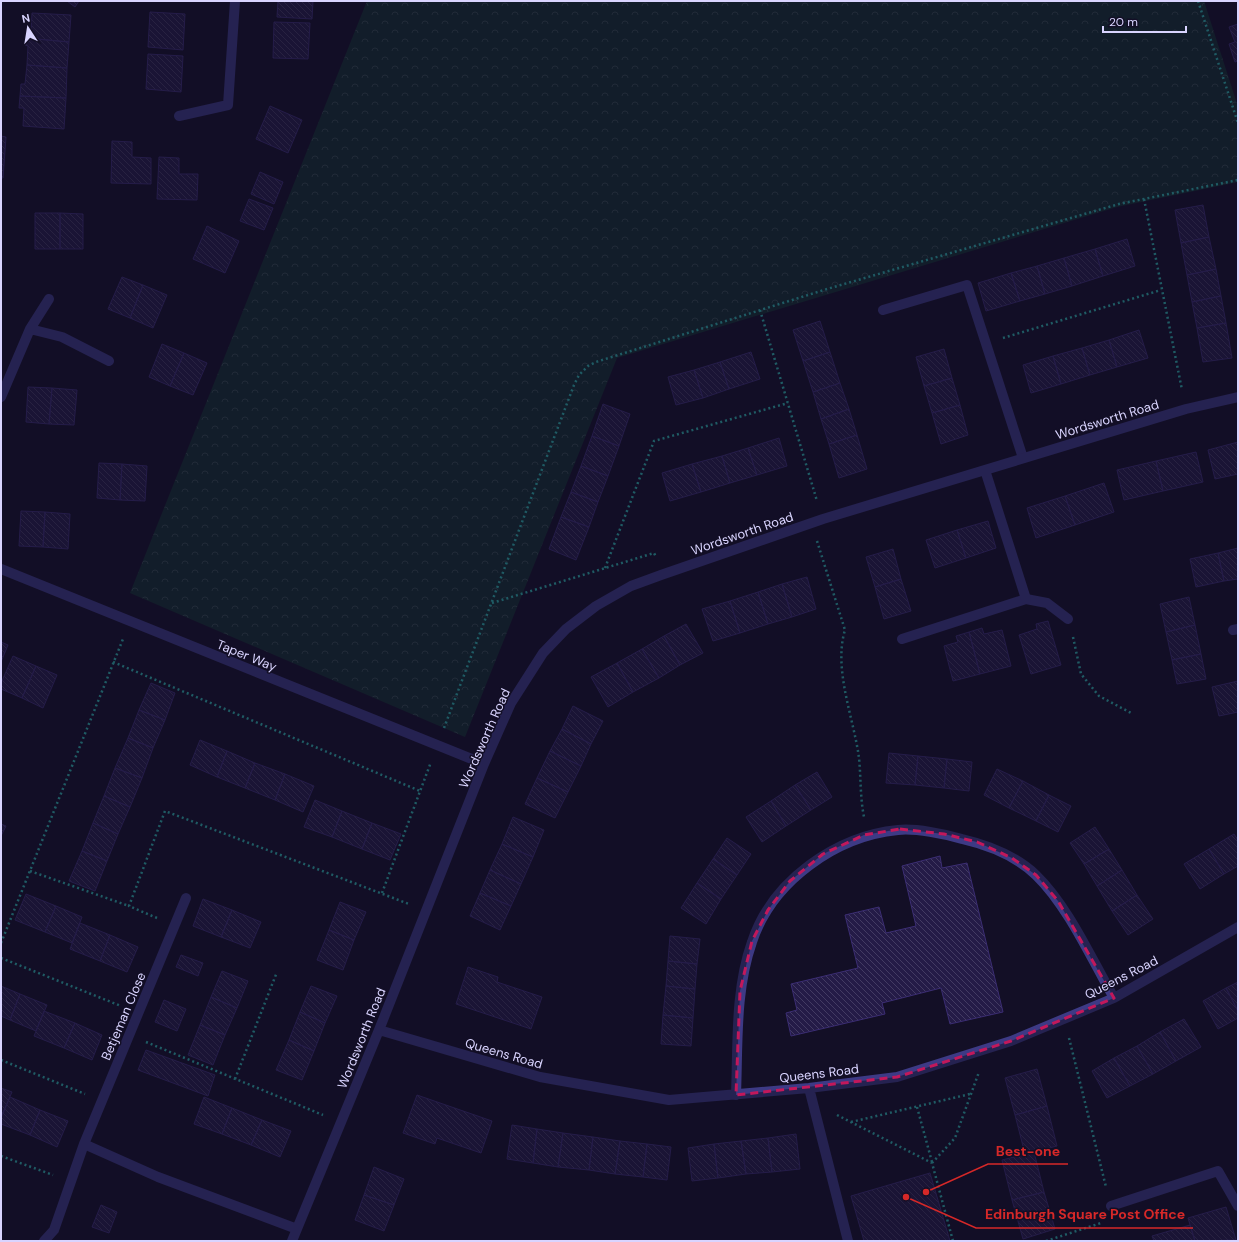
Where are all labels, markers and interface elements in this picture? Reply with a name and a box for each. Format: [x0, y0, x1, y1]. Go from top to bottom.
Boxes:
north arrow [8, 8, 48, 48]
scale bar [1103, 8, 1186, 34]
text: N [21, 11, 31, 26]
text: 20 m [1109, 14, 1138, 30]
street label: Wordsworth Road [1053, 396, 1161, 443]
street label: Wordsworth Road [689, 508, 796, 559]
street label: Taper Way [214, 636, 279, 675]
street label: Wordsworth Road [455, 686, 514, 791]
street label: Queens Road [1082, 952, 1161, 1003]
street label: Betjeman Close [97, 970, 150, 1063]
street label: Wordsworth Road [334, 985, 389, 1091]
street label: Queens Road [463, 1034, 545, 1073]
street label: Queens Road [778, 1060, 860, 1087]
callout: Best-one [988, 1138, 1068, 1164]
text: Best-one [996, 1142, 1060, 1160]
callout: Edinburgh Square Post Office [976, 1202, 1193, 1228]
text: Edinburgh Square Post Office [985, 1205, 1185, 1223]

